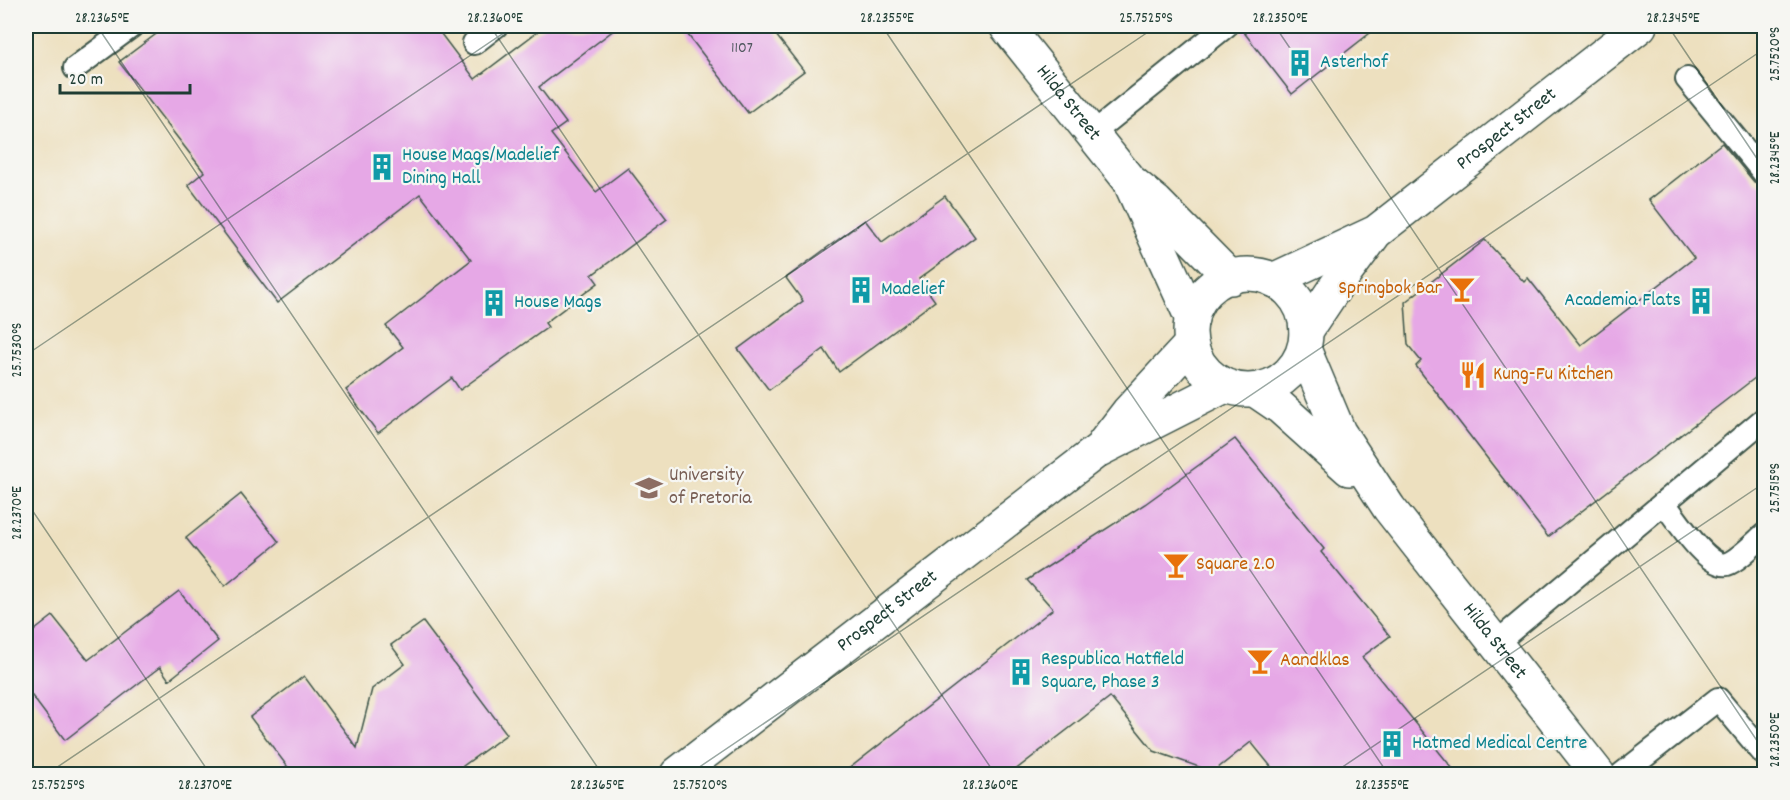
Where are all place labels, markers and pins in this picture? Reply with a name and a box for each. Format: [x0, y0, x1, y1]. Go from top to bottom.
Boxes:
building icon: Asterhof [1285, 48, 1315, 78]
place label: Asterhof [1320, 49, 1389, 77]
place label: House Mags/Madelief Dining Hall [402, 142, 560, 193]
building icon: House Mags/Madelief Dining Hall [367, 152, 397, 182]
bar icon: Springbok Bar [1447, 274, 1477, 304]
building icon: Madelief [846, 275, 876, 305]
place label: Springbok Bar [1338, 275, 1443, 303]
place label: Madelief [881, 276, 945, 304]
building icon: Academia Flats [1686, 286, 1716, 316]
place label: Academia Flats [1564, 287, 1681, 315]
building icon: House Mags [479, 288, 509, 318]
place label: House Mags [514, 289, 602, 317]
restaurant icon: Kung-Fu Kitchen [1458, 360, 1488, 390]
place label: Kung-Fu Kitchen [1493, 361, 1613, 389]
place label: University of Pretoria [669, 462, 752, 513]
school or university icon: University of Pretoria [634, 473, 664, 503]
bar icon: Square 2.0 [1161, 550, 1191, 580]
place label: Square 2.0 [1196, 551, 1275, 579]
place label: Respublica Hatfield Square, Phase 3 [1041, 646, 1184, 697]
bar icon: Aandklas [1245, 646, 1275, 676]
place label: Aandklas [1280, 647, 1350, 675]
building icon: Respublica Hatfield Square, Phase 3 [1006, 657, 1036, 687]
building icon: Hatmed Medical Centre [1377, 729, 1407, 759]
place label: Hatmed Medical Centre [1412, 730, 1588, 758]

